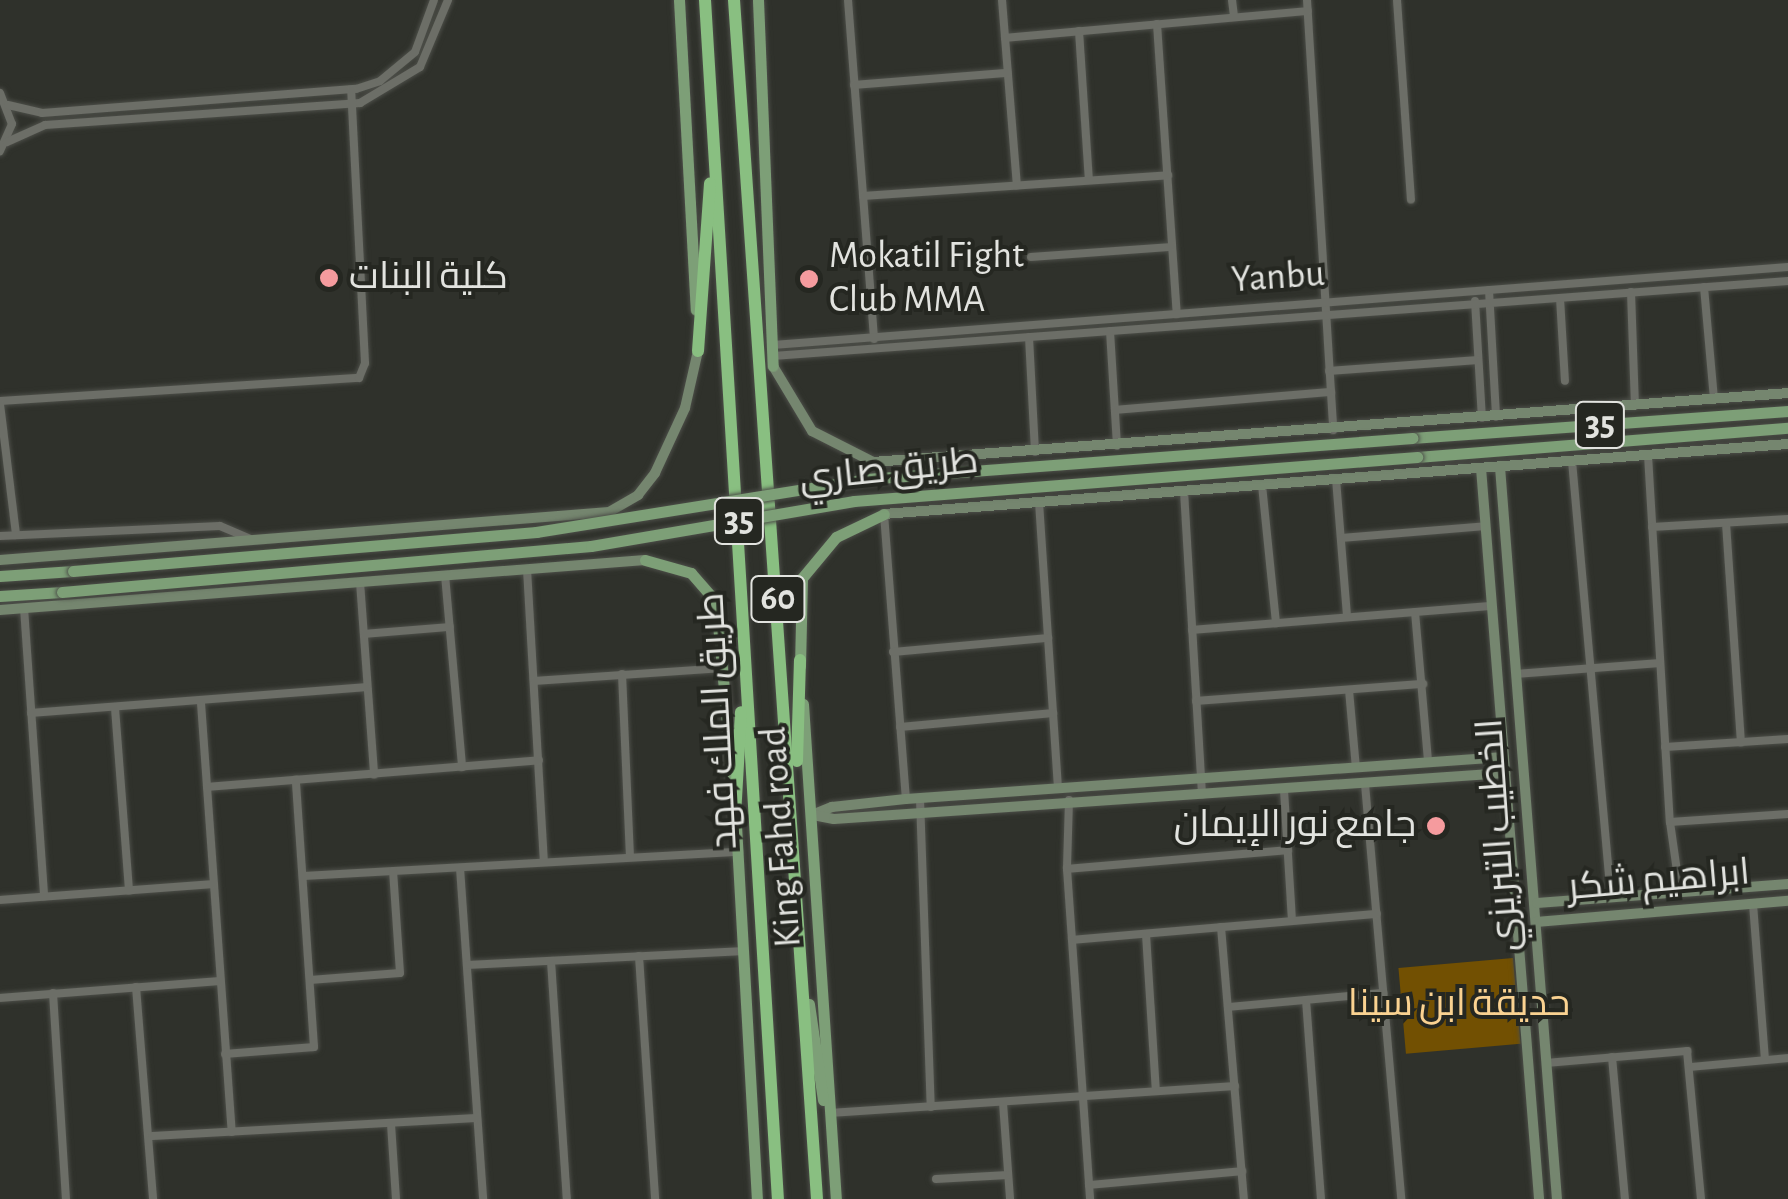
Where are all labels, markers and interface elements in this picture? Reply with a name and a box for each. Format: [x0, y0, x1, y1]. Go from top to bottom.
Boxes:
place label: Mokatil Fight Club MMA [829, 234, 1024, 323]
street label: Yanbu [1230, 252, 1326, 304]
place label: كلية البنات [349, 255, 508, 301]
marker: كلية البنات [318, 267, 340, 289]
marker: Mokatil Fight Club MMA [798, 268, 820, 290]
road number: 35 [1572, 395, 1628, 455]
street label: طريق صاري [797, 439, 981, 503]
road number: 35 [712, 491, 766, 551]
road number: 60 [748, 569, 808, 629]
street label: طريق الملك فهد [690, 592, 748, 850]
street label: الخطيب التبريزي [1468, 717, 1530, 953]
street label: King Fahd road [752, 725, 812, 949]
place label: جامع نور الإيمان [1174, 803, 1416, 849]
marker: جامع نور الإيمان [1425, 815, 1447, 837]
street label: ابراهيم شكر [1566, 850, 1752, 912]
park label: حديقة ابن سينا [1348, 982, 1570, 1028]

